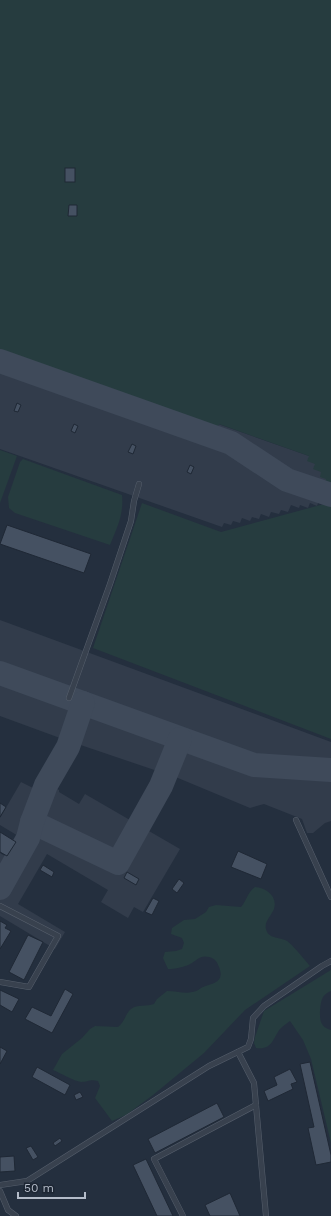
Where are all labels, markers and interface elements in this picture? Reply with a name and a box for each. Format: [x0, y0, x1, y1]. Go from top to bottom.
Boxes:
scale bar [18, 1174, 85, 1200]
text: 50 m [24, 1181, 54, 1195]

